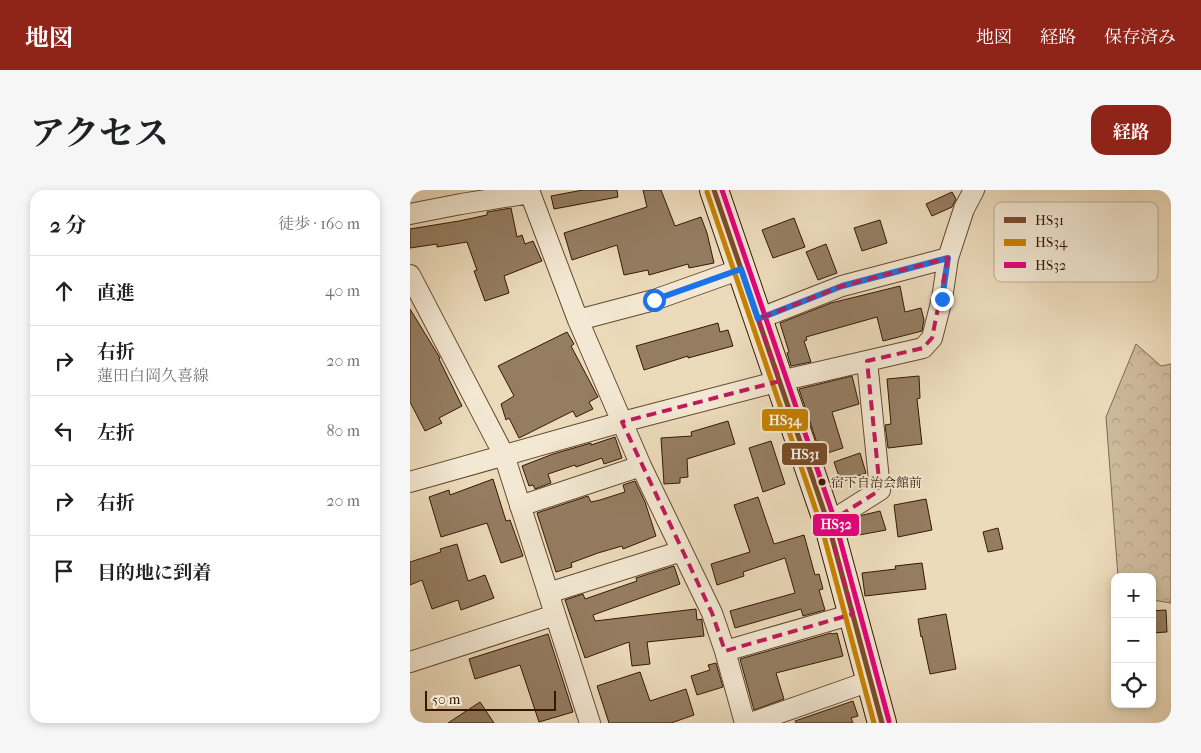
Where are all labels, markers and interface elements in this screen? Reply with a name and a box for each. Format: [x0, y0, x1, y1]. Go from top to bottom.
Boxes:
text: 地図 [25, 24, 73, 52]
text: 地図 [976, 27, 1012, 48]
text: 経路 [1040, 27, 1076, 48]
text: 保存済み [1104, 27, 1176, 48]
button: 経路 [1091, 105, 1171, 155]
text: アクセス [30, 113, 169, 154]
legend [994, 202, 1158, 282]
text: HS31 [1035, 212, 1064, 229]
text: 2 分 [50, 213, 86, 237]
text: 徒歩 · 160 m [278, 214, 360, 233]
text: HS34 [1035, 234, 1068, 251]
text: HS32 [1035, 257, 1066, 274]
icon: ahead [50, 277, 78, 305]
text: 40 m [325, 281, 360, 300]
text: 直進 [97, 282, 135, 304]
route end [931, 288, 954, 311]
route start [643, 289, 666, 312]
text: 右折 [97, 341, 135, 363]
icon: right [50, 347, 78, 375]
text: 20 m [326, 351, 360, 370]
text: 蓮田白岡久喜線 [97, 366, 209, 385]
line badge: HS34 [761, 408, 809, 432]
text: HS34 [769, 412, 802, 429]
icon: left [50, 417, 78, 445]
text: 80 m [326, 421, 360, 440]
text: 左折 [97, 422, 135, 444]
line badge: HS31 [781, 442, 828, 466]
text: HS31 [790, 446, 820, 463]
place label: 宿下自治会館前 [831, 475, 922, 490]
marker: 宿下自治会館前 [817, 477, 827, 487]
icon: right [50, 487, 78, 515]
text: 20 m [326, 491, 360, 510]
text: 右折 [97, 492, 135, 514]
line badge: HS32 [812, 513, 860, 537]
text: HS32 [820, 516, 852, 533]
icon: arrive [50, 557, 78, 585]
text: 目的地に到着 [97, 562, 211, 584]
map controls [1111, 573, 1156, 708]
button: + [1111, 573, 1156, 618]
button: − [1111, 618, 1156, 663]
button: locate [1111, 663, 1156, 708]
scale bar [425, 688, 556, 711]
text: 50 m [432, 691, 460, 708]

